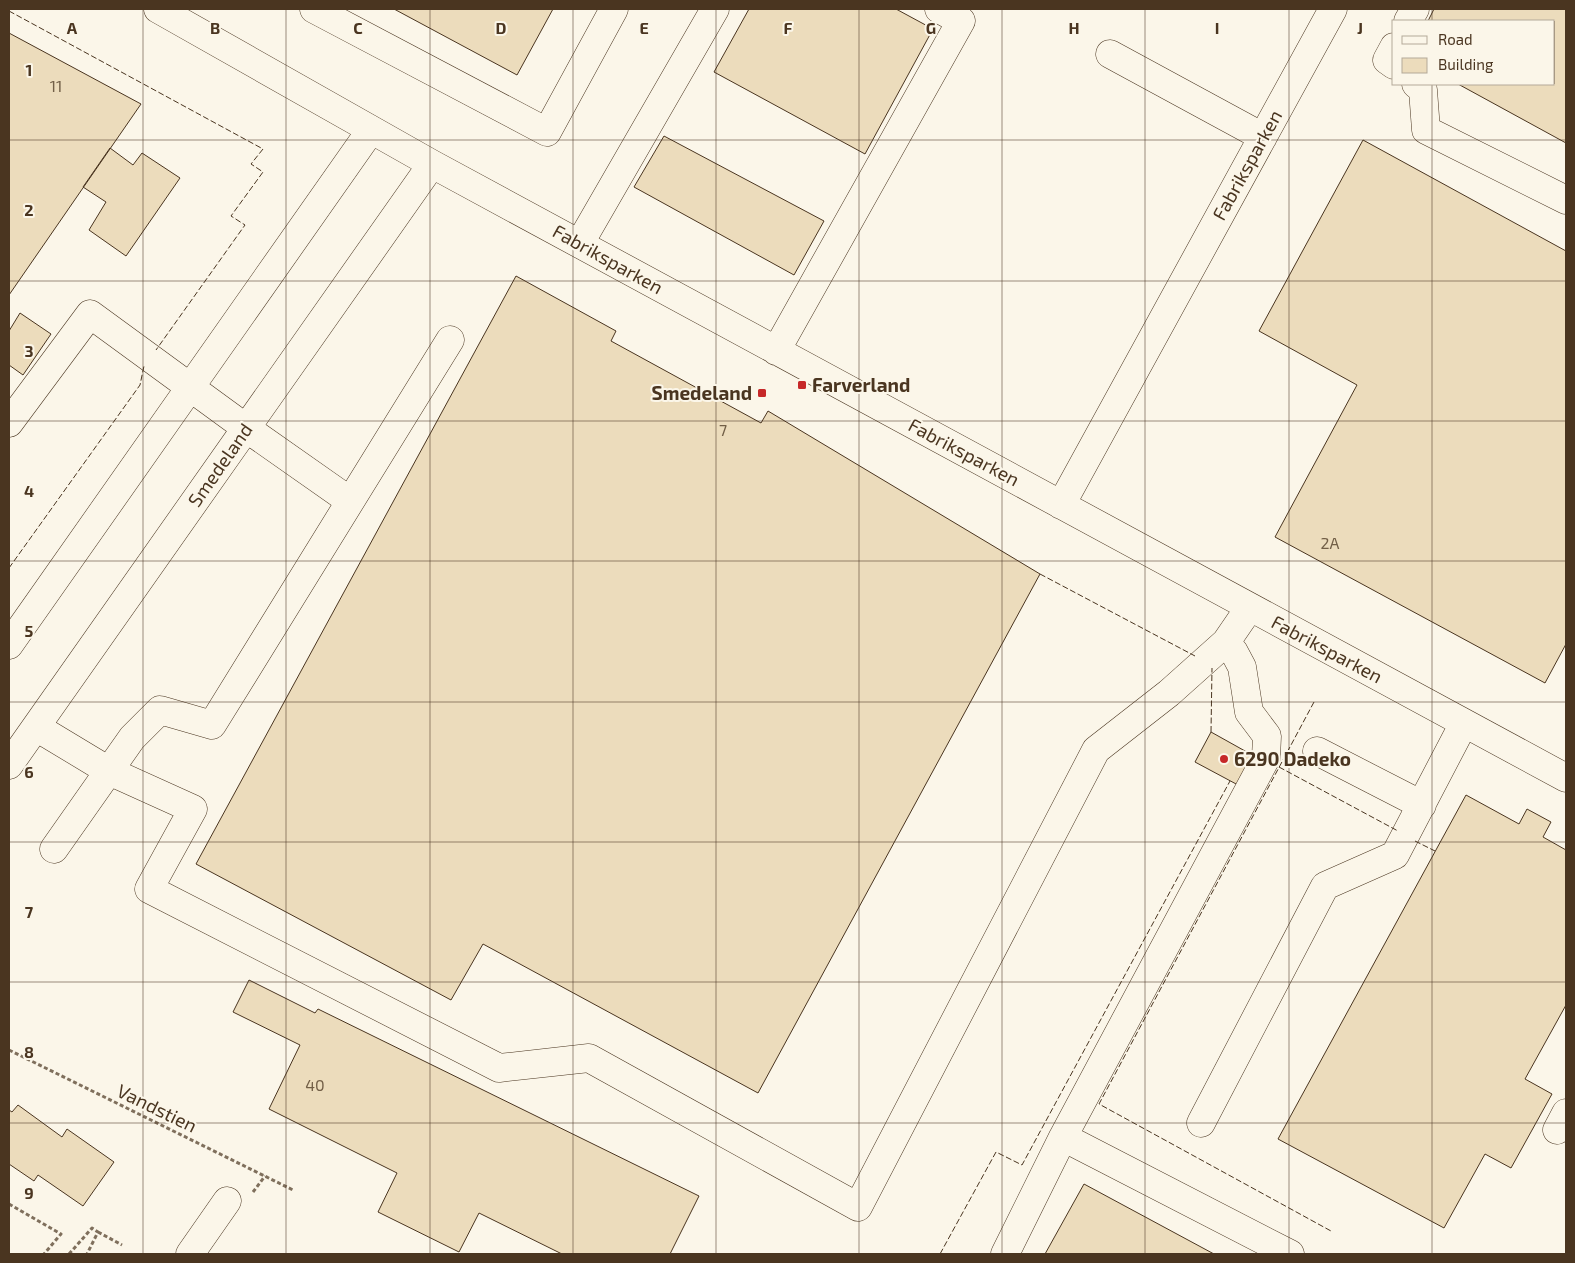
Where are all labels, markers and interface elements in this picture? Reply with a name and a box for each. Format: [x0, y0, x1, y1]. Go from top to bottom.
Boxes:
text: A [67, 18, 78, 37]
text: B [210, 18, 220, 37]
text: C [353, 18, 363, 37]
text: D [496, 18, 507, 37]
text: E [639, 18, 649, 37]
text: F [784, 18, 793, 37]
text: G [926, 18, 936, 37]
text: H [1068, 18, 1080, 37]
text: I [1215, 18, 1219, 37]
text: J [1357, 18, 1363, 37]
legend [1392, 20, 1555, 85]
text: Road [1438, 30, 1473, 48]
text: Building [1438, 55, 1494, 73]
text: 1 [26, 60, 32, 79]
house number: 11 [50, 76, 62, 95]
street label: Fabriksparken [1207, 106, 1286, 224]
text: 2 [24, 200, 34, 219]
street label: Fabriksparken [549, 219, 667, 298]
text: 3 [24, 341, 34, 360]
place label: Farverland [812, 373, 910, 396]
marker: Farverland [796, 379, 808, 391]
place label: Smedeland [652, 381, 752, 404]
marker: Smedeland [756, 387, 768, 399]
street label: Fabriksparken [905, 413, 1024, 490]
street label: Smedeland [182, 419, 257, 511]
house number: 7 [719, 420, 727, 439]
text: 4 [24, 481, 34, 500]
house number: 2A [1321, 533, 1340, 552]
street label: Fabriksparken [1268, 610, 1387, 687]
text: 5 [25, 621, 34, 640]
place label: 6290 Dadeko [1234, 747, 1351, 770]
marker: 6290 Dadeko [1218, 753, 1230, 765]
text: 6 [24, 762, 34, 781]
text: 7 [25, 902, 34, 921]
text: 8 [24, 1042, 34, 1061]
house number: 40 [305, 1075, 325, 1094]
street label: Vandstien [113, 1078, 201, 1137]
text: 9 [24, 1183, 34, 1202]

